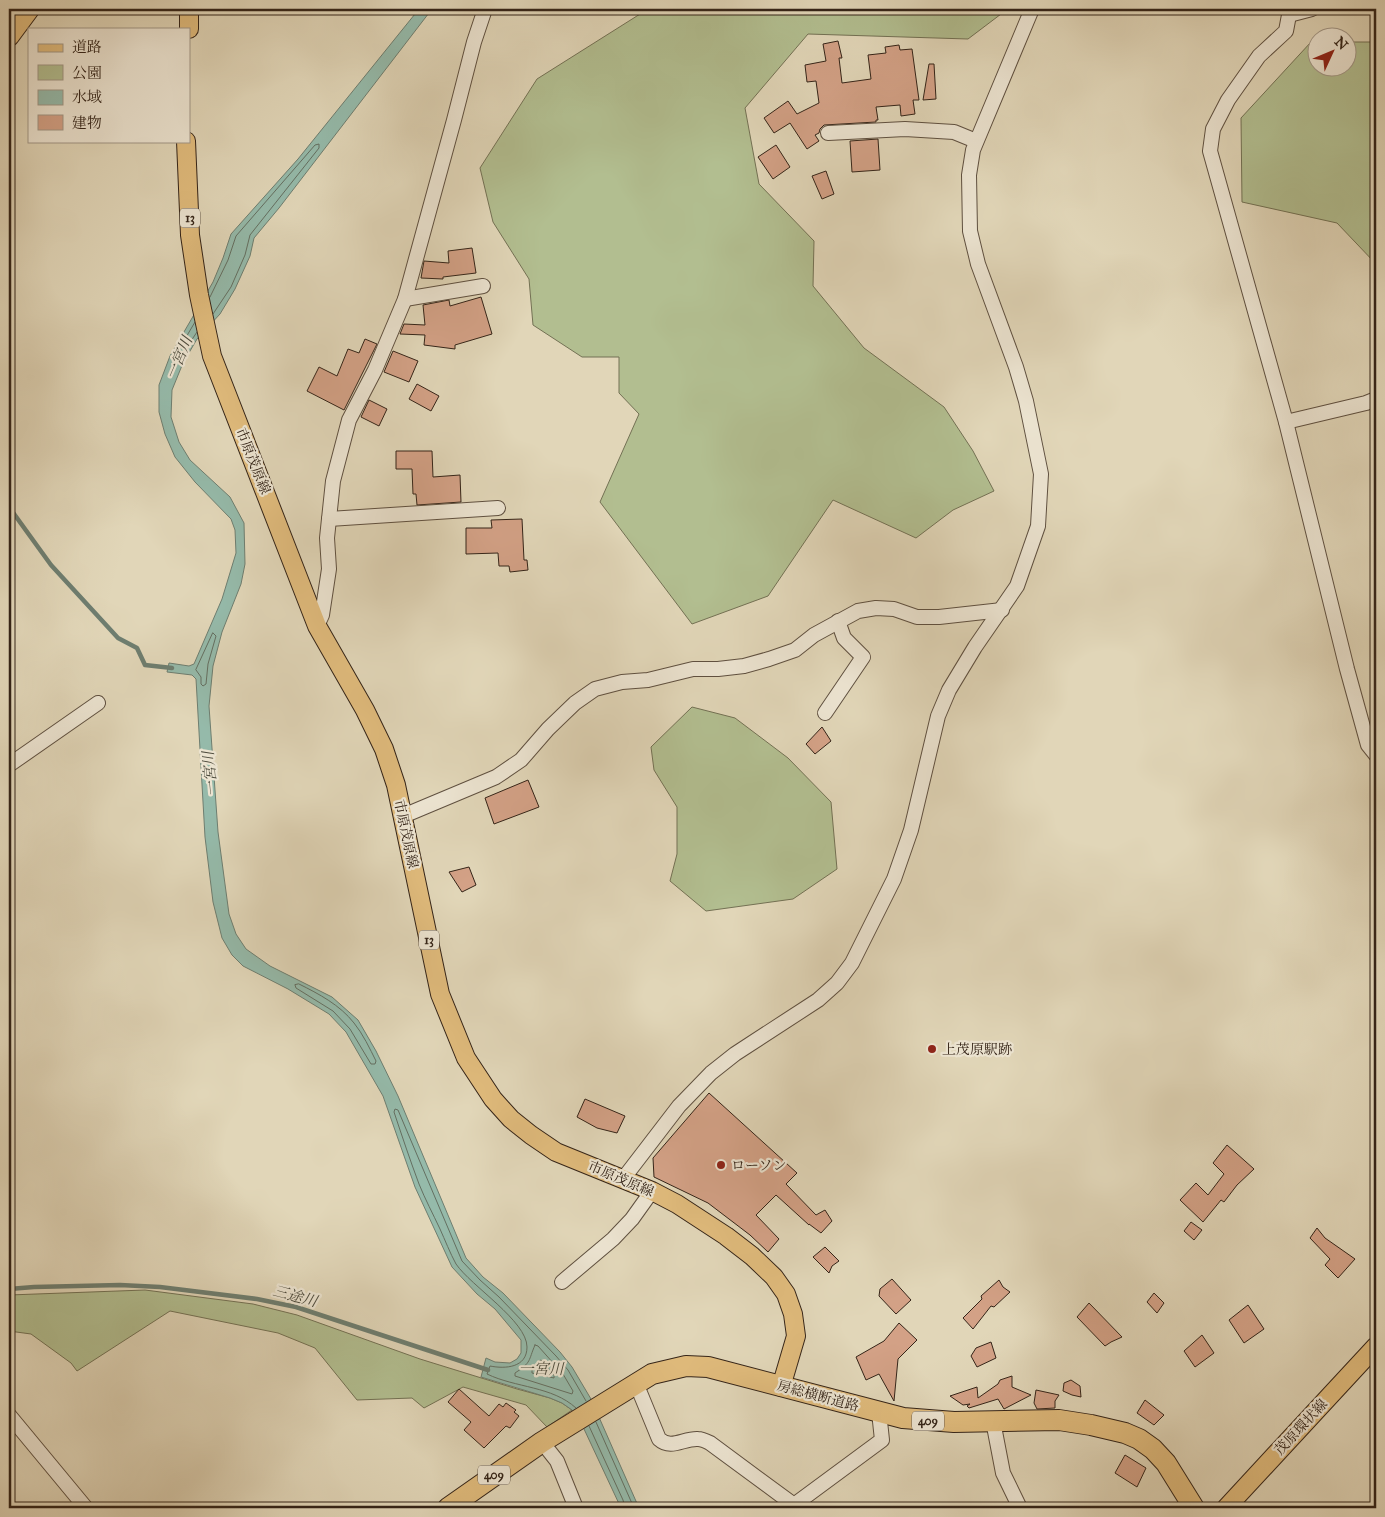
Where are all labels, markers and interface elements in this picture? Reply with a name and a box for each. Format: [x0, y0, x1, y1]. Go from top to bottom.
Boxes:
legend [28, 28, 190, 142]
north arrow [1308, 28, 1358, 78]
text: N [1331, 33, 1351, 54]
text: 道路 [72, 38, 102, 56]
text: 公園 [72, 64, 102, 82]
text: 水域 [72, 88, 102, 106]
text: 建物 [72, 114, 102, 132]
road number: 13 [180, 208, 200, 228]
water label: 一宮川 [162, 332, 197, 382]
street label: 市原茂原線 [232, 425, 274, 497]
water label: 一宮川 [199, 749, 221, 797]
street label: 市原茂原線 [390, 798, 422, 870]
road number: 13 [419, 930, 439, 950]
place label: 上茂原駅跡 [942, 1041, 1012, 1058]
marker: 上茂原駅跡 [926, 1043, 938, 1055]
place label: ローソン [731, 1157, 786, 1174]
street label: 市原茂原線 [585, 1158, 657, 1200]
marker: ローソン [715, 1159, 727, 1171]
water label: 三途川 [271, 1281, 321, 1311]
water label: 一宮川 [518, 1360, 565, 1378]
street label: 房総横断道路 [775, 1377, 861, 1415]
street label: 茂原環状線 [1271, 1396, 1331, 1458]
road number: 409 [912, 1412, 944, 1430]
road number: 409 [478, 1466, 510, 1484]

